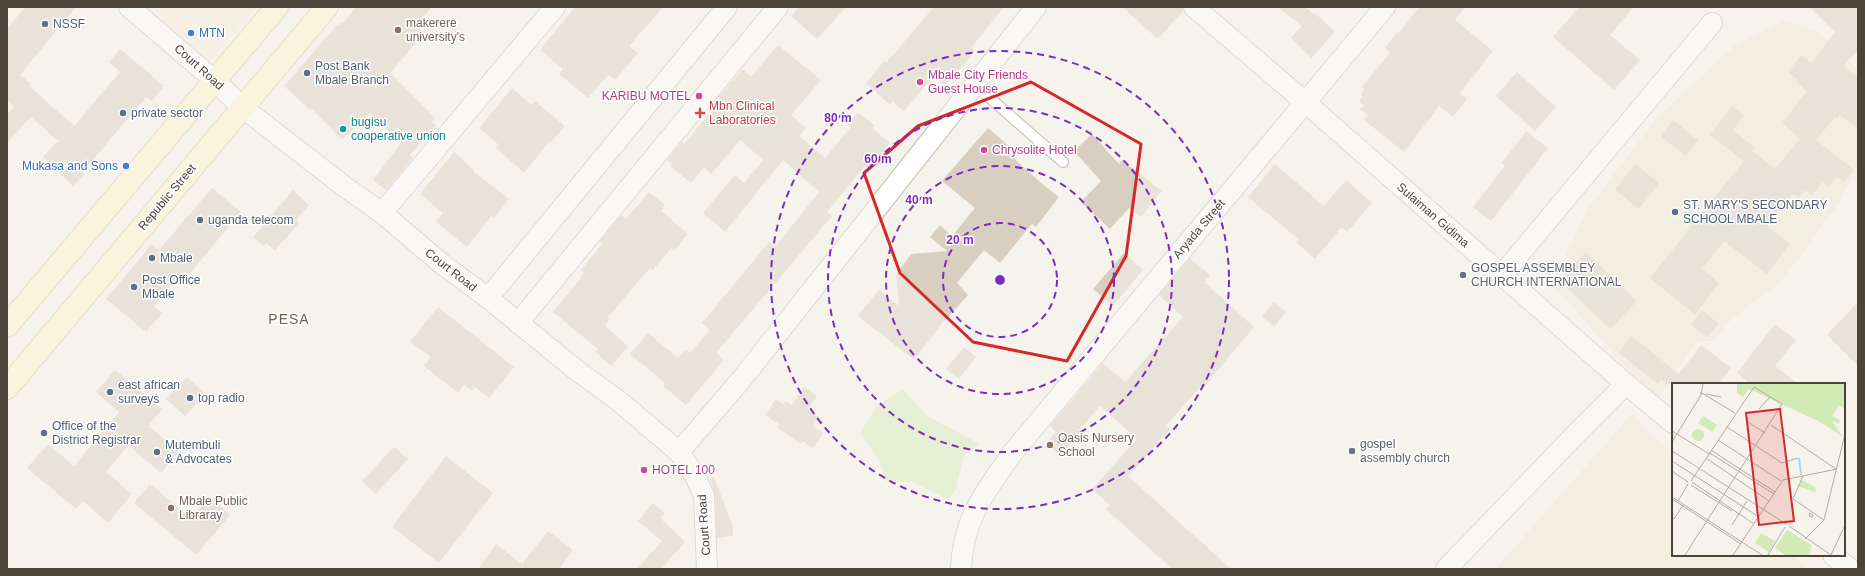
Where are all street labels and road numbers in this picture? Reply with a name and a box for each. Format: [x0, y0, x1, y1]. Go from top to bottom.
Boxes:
street label: Court Road [172, 41, 226, 93]
street label: Republic Street [135, 161, 199, 233]
street label: Sulaiman Gidima [1394, 180, 1472, 250]
street label: Aryada Street [1170, 196, 1228, 262]
street label: Court Road [423, 246, 479, 294]
street label: Court Road [695, 494, 713, 556]

